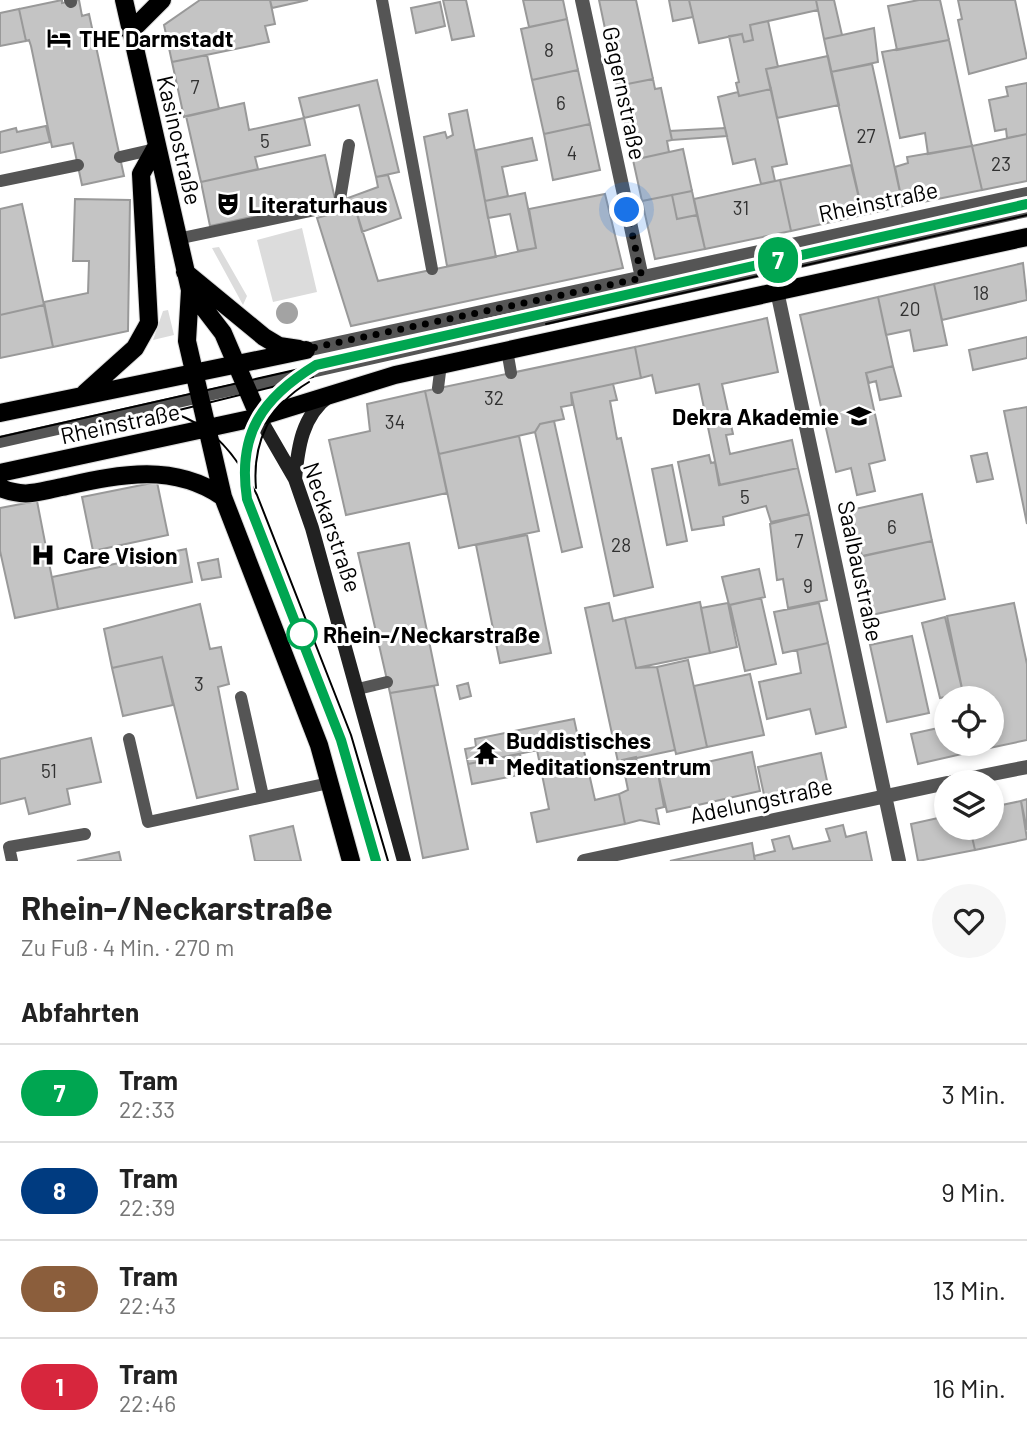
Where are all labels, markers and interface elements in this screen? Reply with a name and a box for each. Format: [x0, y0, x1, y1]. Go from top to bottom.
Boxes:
hotel icon: THE Darmstadt [45, 24, 73, 52]
place label: THE Darmstadt [79, 24, 233, 52]
street label: Gagernstraße [597, 24, 653, 162]
house number: 8 [544, 38, 554, 61]
street label: Kasinostraße [152, 73, 208, 207]
house number: 7 [191, 75, 200, 98]
house number: 6 [556, 91, 566, 114]
house number: 27 [856, 124, 876, 147]
house number: 5 [260, 129, 270, 152]
house number: 4 [567, 141, 577, 164]
house number: 23 [991, 152, 1011, 175]
street label: Rheinstraße [816, 175, 940, 227]
theatre icon: Literaturhaus [214, 190, 242, 218]
place label: Literaturhaus [248, 190, 388, 218]
your location [609, 192, 644, 227]
house number: 31 [733, 196, 749, 219]
line badge: 7 [755, 237, 801, 283]
text: 7 [772, 245, 784, 274]
house number: 18 [973, 281, 989, 304]
house number: 20 [900, 297, 920, 320]
house number: 32 [484, 386, 504, 409]
street label: Rheinstraße [58, 397, 182, 449]
place label: Dekra Akademie [672, 402, 839, 430]
school or university icon: Dekra Akademie [845, 402, 873, 430]
house number: 34 [385, 410, 405, 433]
street label: Neckarstraße [298, 458, 368, 596]
house number: 5 [740, 485, 750, 508]
street label: Saalbaustraße [832, 498, 890, 644]
house number: 6 [887, 515, 897, 538]
house number: 7 [795, 529, 804, 552]
house number: 28 [611, 533, 631, 556]
hospital icon: Care Vision [29, 541, 57, 569]
place label: Care Vision [63, 541, 178, 569]
house number: 9 [803, 574, 813, 597]
marker: Rhein-/Neckarstraße [287, 619, 317, 649]
place label: Rhein-/Neckarstraße [323, 620, 540, 648]
house number: 3 [194, 672, 204, 695]
map controls [934, 686, 1004, 840]
button: locate [934, 686, 1004, 756]
place label: Buddistisches Meditationszentrum [506, 726, 711, 780]
temple icon: Buddistisches Meditationszentrum [472, 739, 500, 767]
house number: 51 [41, 759, 57, 782]
button: layers [934, 770, 1004, 840]
street label: Adelungstraße [687, 771, 835, 829]
button: heart [932, 884, 1006, 958]
text: Rhein-/Neckarstraße [21, 887, 333, 927]
text: Zu Fuß · 4 Min. · 270 m [21, 933, 234, 961]
text: Abfahrten [21, 996, 139, 1027]
text: Tram [119, 1064, 178, 1095]
text: 7 [54, 1078, 65, 1107]
text: 3 Min. [941, 1078, 1006, 1109]
text: 22:33 [119, 1095, 175, 1123]
text: Tram [119, 1162, 178, 1193]
text: 8 [53, 1176, 66, 1205]
text: 9 Min. [941, 1176, 1006, 1207]
text: 22:39 [119, 1193, 175, 1221]
text: Tram [119, 1260, 178, 1291]
text: 6 [53, 1274, 66, 1303]
text: 13 Min. [932, 1274, 1006, 1305]
text: 22:43 [119, 1291, 176, 1319]
text: Tram [119, 1358, 178, 1389]
text: 1 [55, 1372, 64, 1401]
text: 16 Min. [932, 1372, 1006, 1403]
text: 22:46 [119, 1389, 176, 1417]

